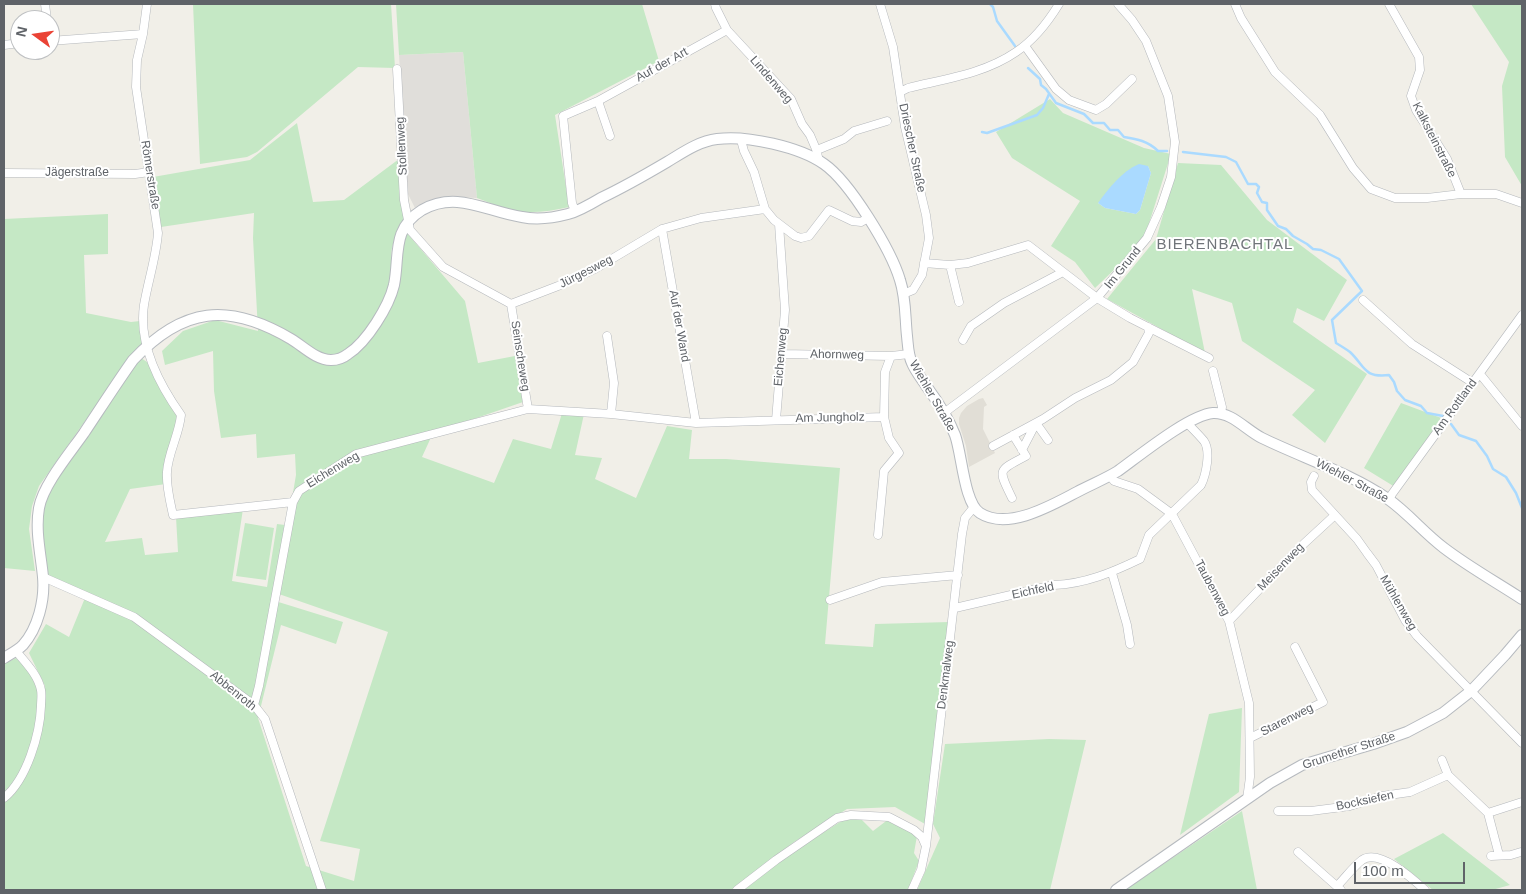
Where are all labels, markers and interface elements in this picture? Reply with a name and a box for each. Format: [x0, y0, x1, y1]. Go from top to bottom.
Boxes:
north arrow [10, 10, 60, 60]
text: N [12, 25, 30, 38]
street label: Auf der Art [633, 45, 691, 85]
street label: Lindenweg [747, 53, 795, 107]
street label: Kalksteinstraße [1409, 100, 1459, 180]
street label: Driescher Straße [896, 102, 928, 194]
street label: Stollenweg [393, 116, 411, 176]
street label: Römerstraße [137, 139, 163, 211]
street label: Jägerstraße [45, 166, 109, 180]
district label: BIERENBACHTAL [1155, 236, 1295, 254]
street label: Im Grund [1102, 244, 1144, 292]
street label: Jürgesweg [557, 252, 615, 292]
street label: Auf der Wand [666, 289, 692, 363]
street label: Seinscheweg [507, 320, 533, 392]
street label: Eichenweg [771, 327, 791, 387]
street label: Ahornweg [810, 347, 864, 363]
street label: Wiehler Straße [906, 358, 958, 434]
street label: Am Rottland [1430, 376, 1480, 438]
street label: Am Jungholz [795, 410, 865, 426]
street label: Eichenweg [304, 449, 362, 491]
street label: Wiehler Straße [1313, 456, 1391, 506]
street label: Meisenweg [1255, 540, 1307, 594]
street label: Taubenweg [1191, 558, 1233, 618]
street label: Mühlenweg [1376, 573, 1420, 633]
street label: Eichfeld [1011, 580, 1055, 602]
street label: Denkmalweg [935, 640, 957, 710]
street label: Abbenroth [207, 668, 259, 714]
street label: Starenweg [1258, 701, 1316, 739]
street label: Grumether Straße [1301, 729, 1397, 773]
street label: Bocksiefen [1335, 788, 1395, 814]
scale bar [1356, 852, 1467, 884]
text: 100 m [1362, 862, 1404, 879]

